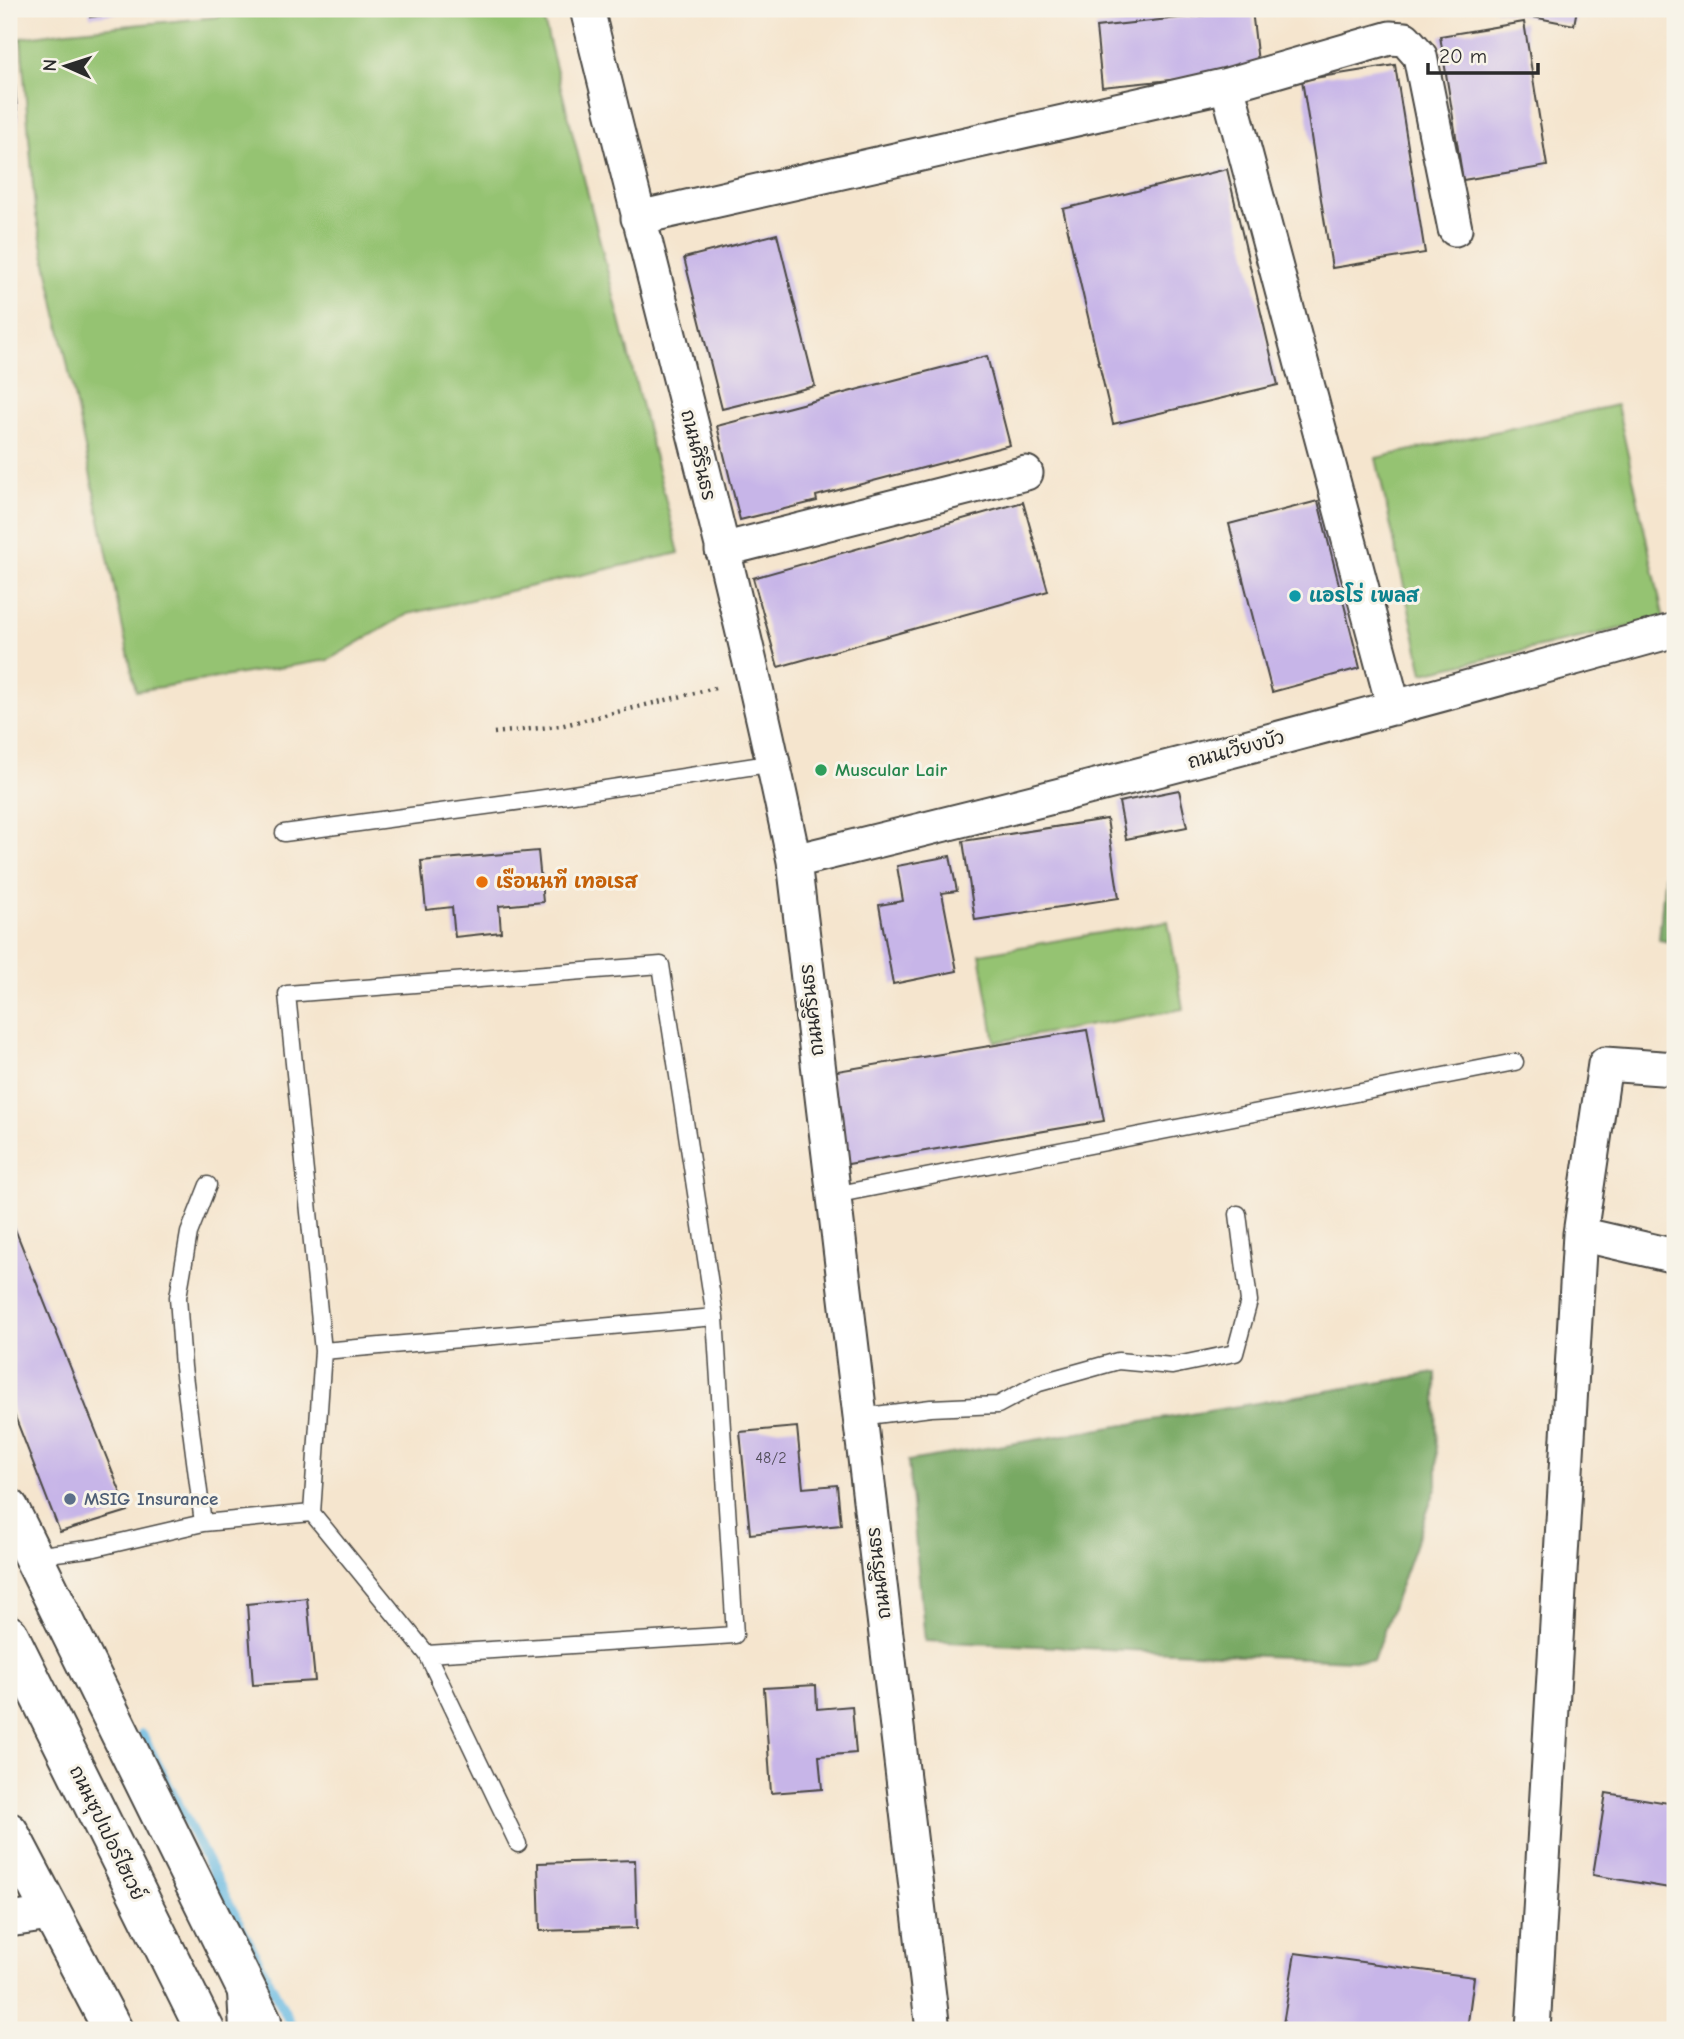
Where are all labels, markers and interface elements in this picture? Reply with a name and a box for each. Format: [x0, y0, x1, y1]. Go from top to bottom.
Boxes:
north arrow [32, 32, 102, 102]
scale bar [1428, 32, 1539, 76]
text: 20 m [1439, 44, 1487, 68]
text: N [39, 58, 61, 72]
street label: ถนนศิรินธร [676, 407, 720, 503]
place label: แอรโร่ เพลส [1309, 582, 1420, 607]
marker: แอรโร่ เพลส [1287, 588, 1303, 604]
street label: ถนนเวียงบัว [1185, 726, 1287, 773]
place label: Muscular Lair [835, 759, 948, 781]
marker: Muscular Lair [813, 762, 829, 778]
place label: เรือนนที เทอเรส [496, 868, 638, 893]
marker: เรือนนที เทอเรส [474, 874, 490, 890]
street label: ถนนศิรินธร [795, 963, 829, 1057]
house number: 48/2 [755, 1449, 787, 1467]
place label: MSIG Insurance [84, 1488, 218, 1510]
marker: MSIG Insurance [62, 1491, 78, 1507]
street label: ถนนศิรินธร [862, 1526, 896, 1620]
street label: ถนนซุปเปอร์ไฮเวย์ [62, 1761, 151, 1905]

